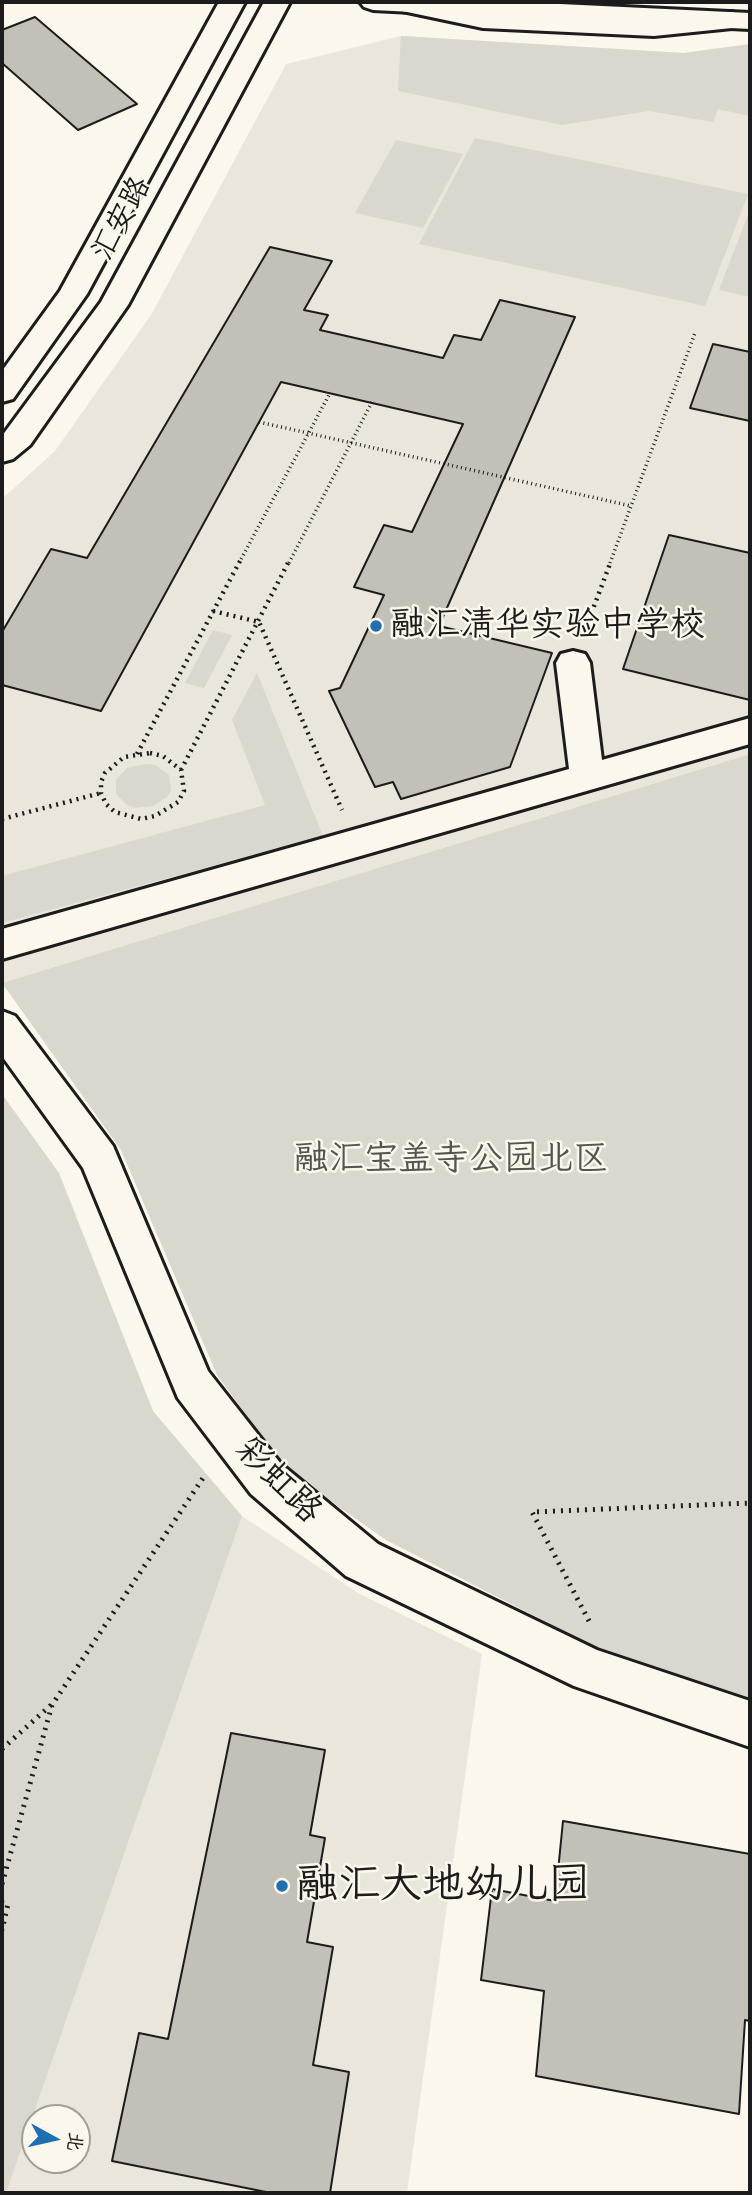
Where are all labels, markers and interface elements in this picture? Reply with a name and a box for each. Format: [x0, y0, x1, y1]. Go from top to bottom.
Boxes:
street label: 汇安路 [85, 171, 159, 267]
place label: 融汇清华实验中学校 [390, 605, 705, 647]
marker: 融汇清华实验中学校 [368, 618, 384, 634]
park label: 融汇宝盖寺公园北区 [294, 1139, 608, 1181]
street label: 彩虹路 [226, 1429, 330, 1533]
place label: 融汇大地幼儿园 [296, 1861, 590, 1911]
marker: 融汇大地幼儿园 [274, 1878, 290, 1894]
north arrow [21, 2104, 91, 2174]
text: 北 [62, 2131, 88, 2153]

